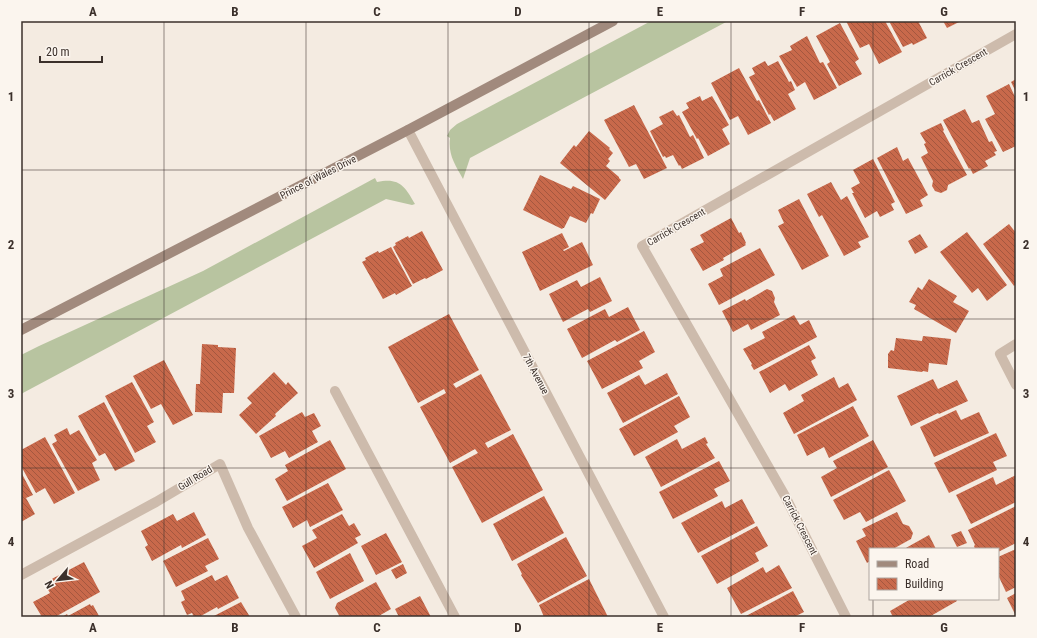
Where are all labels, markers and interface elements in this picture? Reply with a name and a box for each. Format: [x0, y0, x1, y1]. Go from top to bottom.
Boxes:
text: A [89, 4, 97, 19]
text: B [231, 4, 239, 19]
text: C [373, 4, 381, 19]
text: D [514, 4, 522, 19]
text: E [657, 4, 664, 19]
text: F [799, 4, 805, 19]
text: G [940, 4, 948, 19]
scale bar [40, 38, 102, 64]
text: 20 m [46, 45, 70, 59]
street label: Carrick Crescent [927, 46, 989, 88]
text: 1 [8, 89, 14, 104]
text: 1 [1023, 89, 1029, 104]
street label: Prince of Wales Drive [278, 153, 358, 201]
street label: Carrick Crescent [645, 206, 707, 248]
text: 2 [8, 237, 15, 252]
text: 2 [1023, 237, 1030, 252]
street label: 7th Avenue [521, 352, 551, 396]
text: 3 [8, 386, 14, 401]
text: 3 [1023, 386, 1029, 401]
street label: Gull Road [176, 464, 214, 492]
street label: Carrick Crescent [780, 493, 820, 557]
text: 4 [8, 534, 15, 549]
text: 4 [1023, 534, 1030, 549]
legend [869, 548, 999, 600]
text: Road [905, 557, 929, 571]
north arrow [38, 560, 78, 600]
text: Building [905, 577, 943, 591]
text: N [42, 578, 57, 590]
text: A [89, 620, 97, 635]
text: B [231, 620, 239, 635]
text: C [373, 620, 381, 635]
text: D [514, 620, 522, 635]
text: E [657, 620, 664, 635]
text: F [799, 620, 805, 635]
text: G [940, 620, 948, 635]

